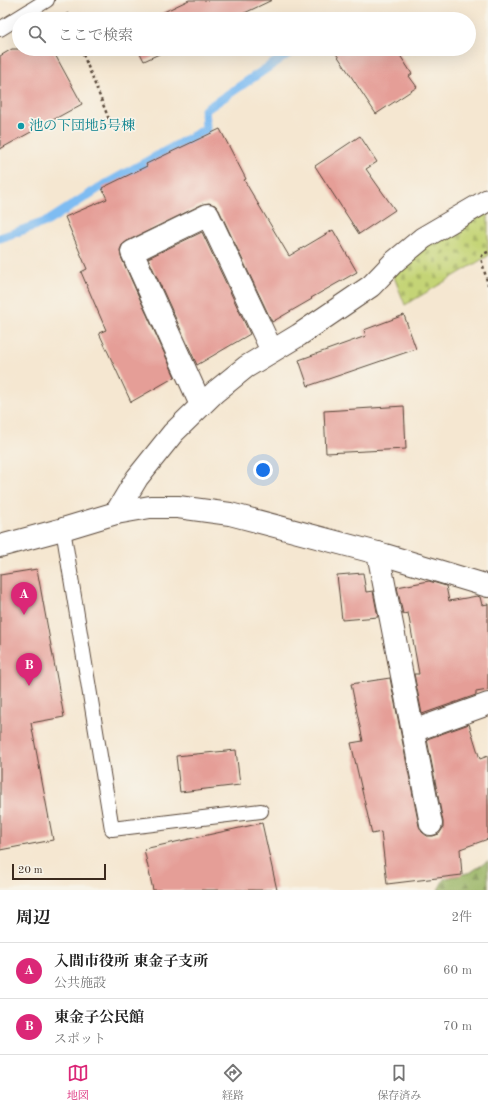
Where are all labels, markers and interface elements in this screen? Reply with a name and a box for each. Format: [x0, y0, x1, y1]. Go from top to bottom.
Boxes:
search box [12, 12, 476, 56]
icon: search [26, 23, 48, 45]
text: ここで検索 [58, 29, 133, 44]
place label: 池の下団地5号棟 [29, 118, 135, 133]
marker: 池の下団地5号棟 [16, 121, 26, 131]
your location [253, 460, 273, 480]
pin: A [11, 582, 37, 615]
pin: B [16, 653, 42, 686]
scale bar [12, 862, 106, 881]
text: 20 m [18, 865, 43, 876]
text: 周辺 [16, 910, 50, 927]
text: 2件 [451, 911, 472, 924]
text: 入間市役所 東金子支所 [54, 955, 208, 970]
text: A [24, 964, 34, 977]
text: 60 m [443, 964, 472, 977]
text: 公共施設 [54, 977, 106, 990]
text: 東金子公民館 [54, 1011, 144, 1026]
text: B [24, 1020, 34, 1033]
text: 70 m [443, 1020, 472, 1033]
text: スポット [54, 1033, 106, 1046]
tab: 地図 [67, 1062, 89, 1104]
tab: 経路 [222, 1062, 244, 1104]
tab: 保存済み [377, 1062, 421, 1104]

